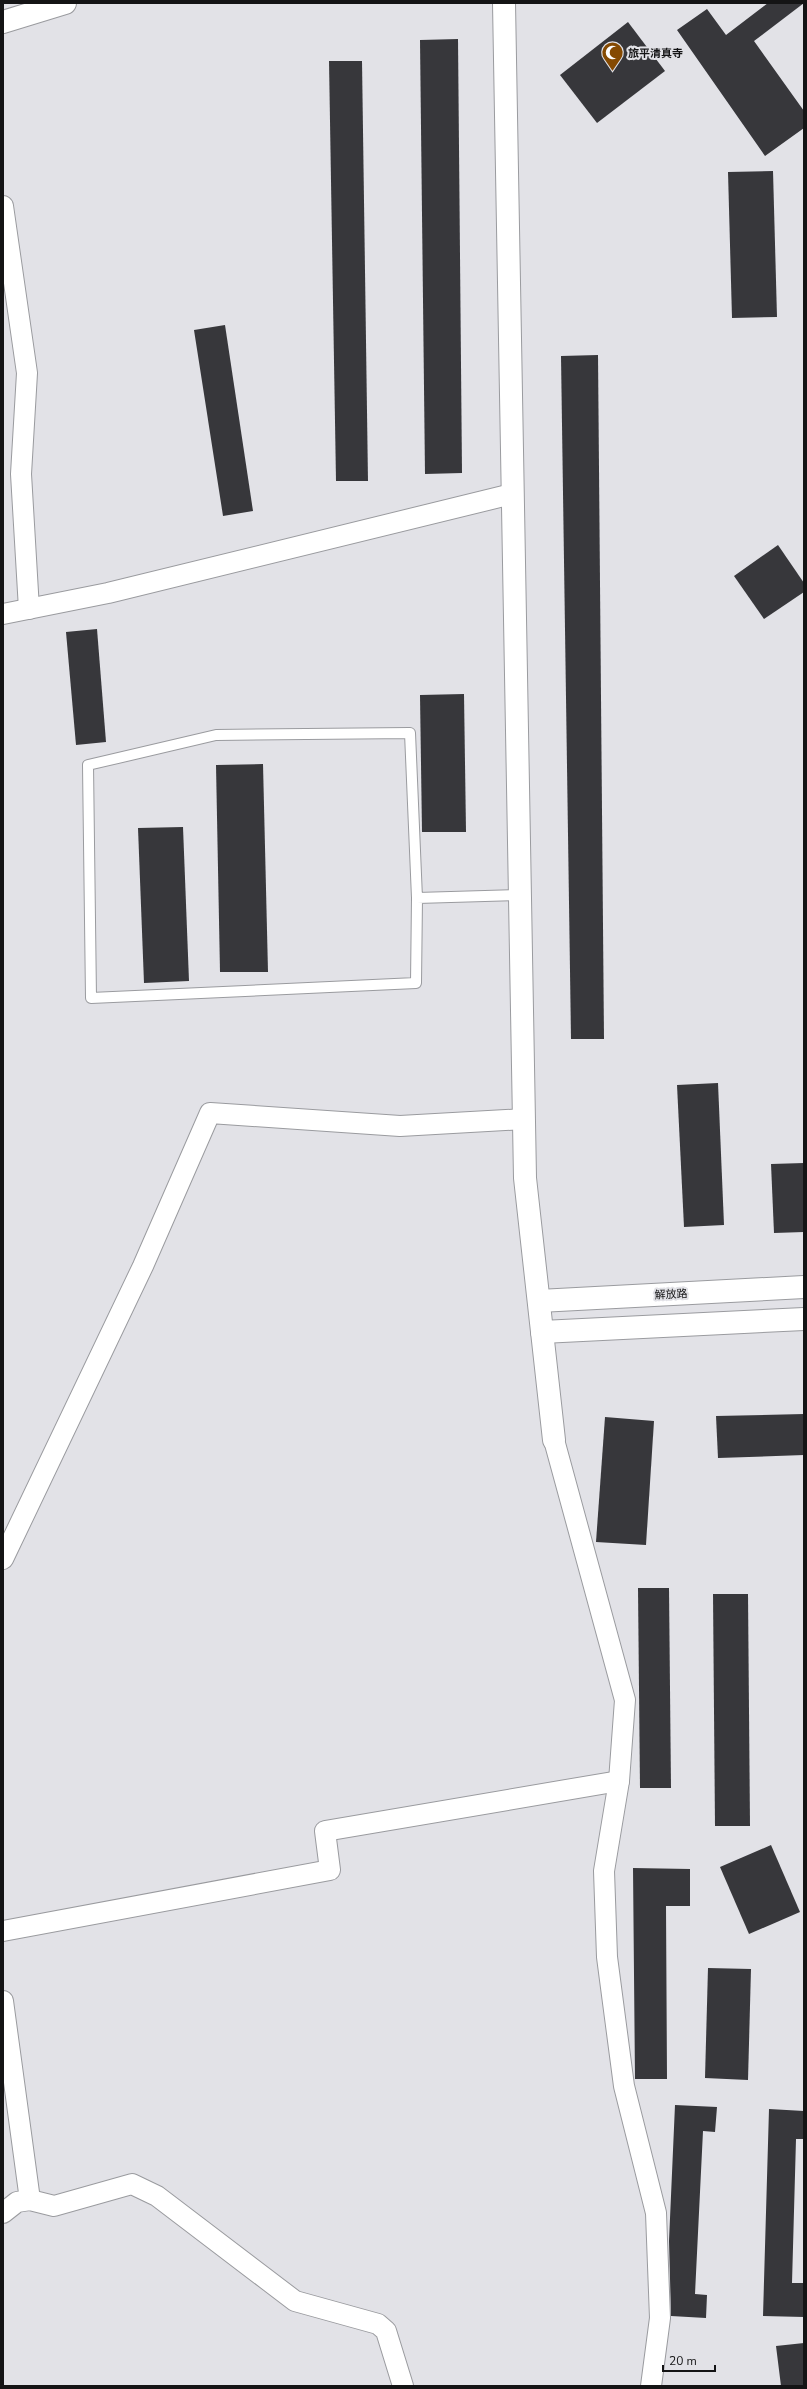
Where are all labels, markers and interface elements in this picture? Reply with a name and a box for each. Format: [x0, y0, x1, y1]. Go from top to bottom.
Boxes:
mosque icon: 旅平清真寺 [599, 40, 625, 73]
place label: 旅平清真寺 [628, 46, 683, 61]
street label: 解放路 [654, 1286, 688, 1303]
scale bar [663, 2347, 715, 2373]
text: 20 m [669, 2353, 697, 2369]

